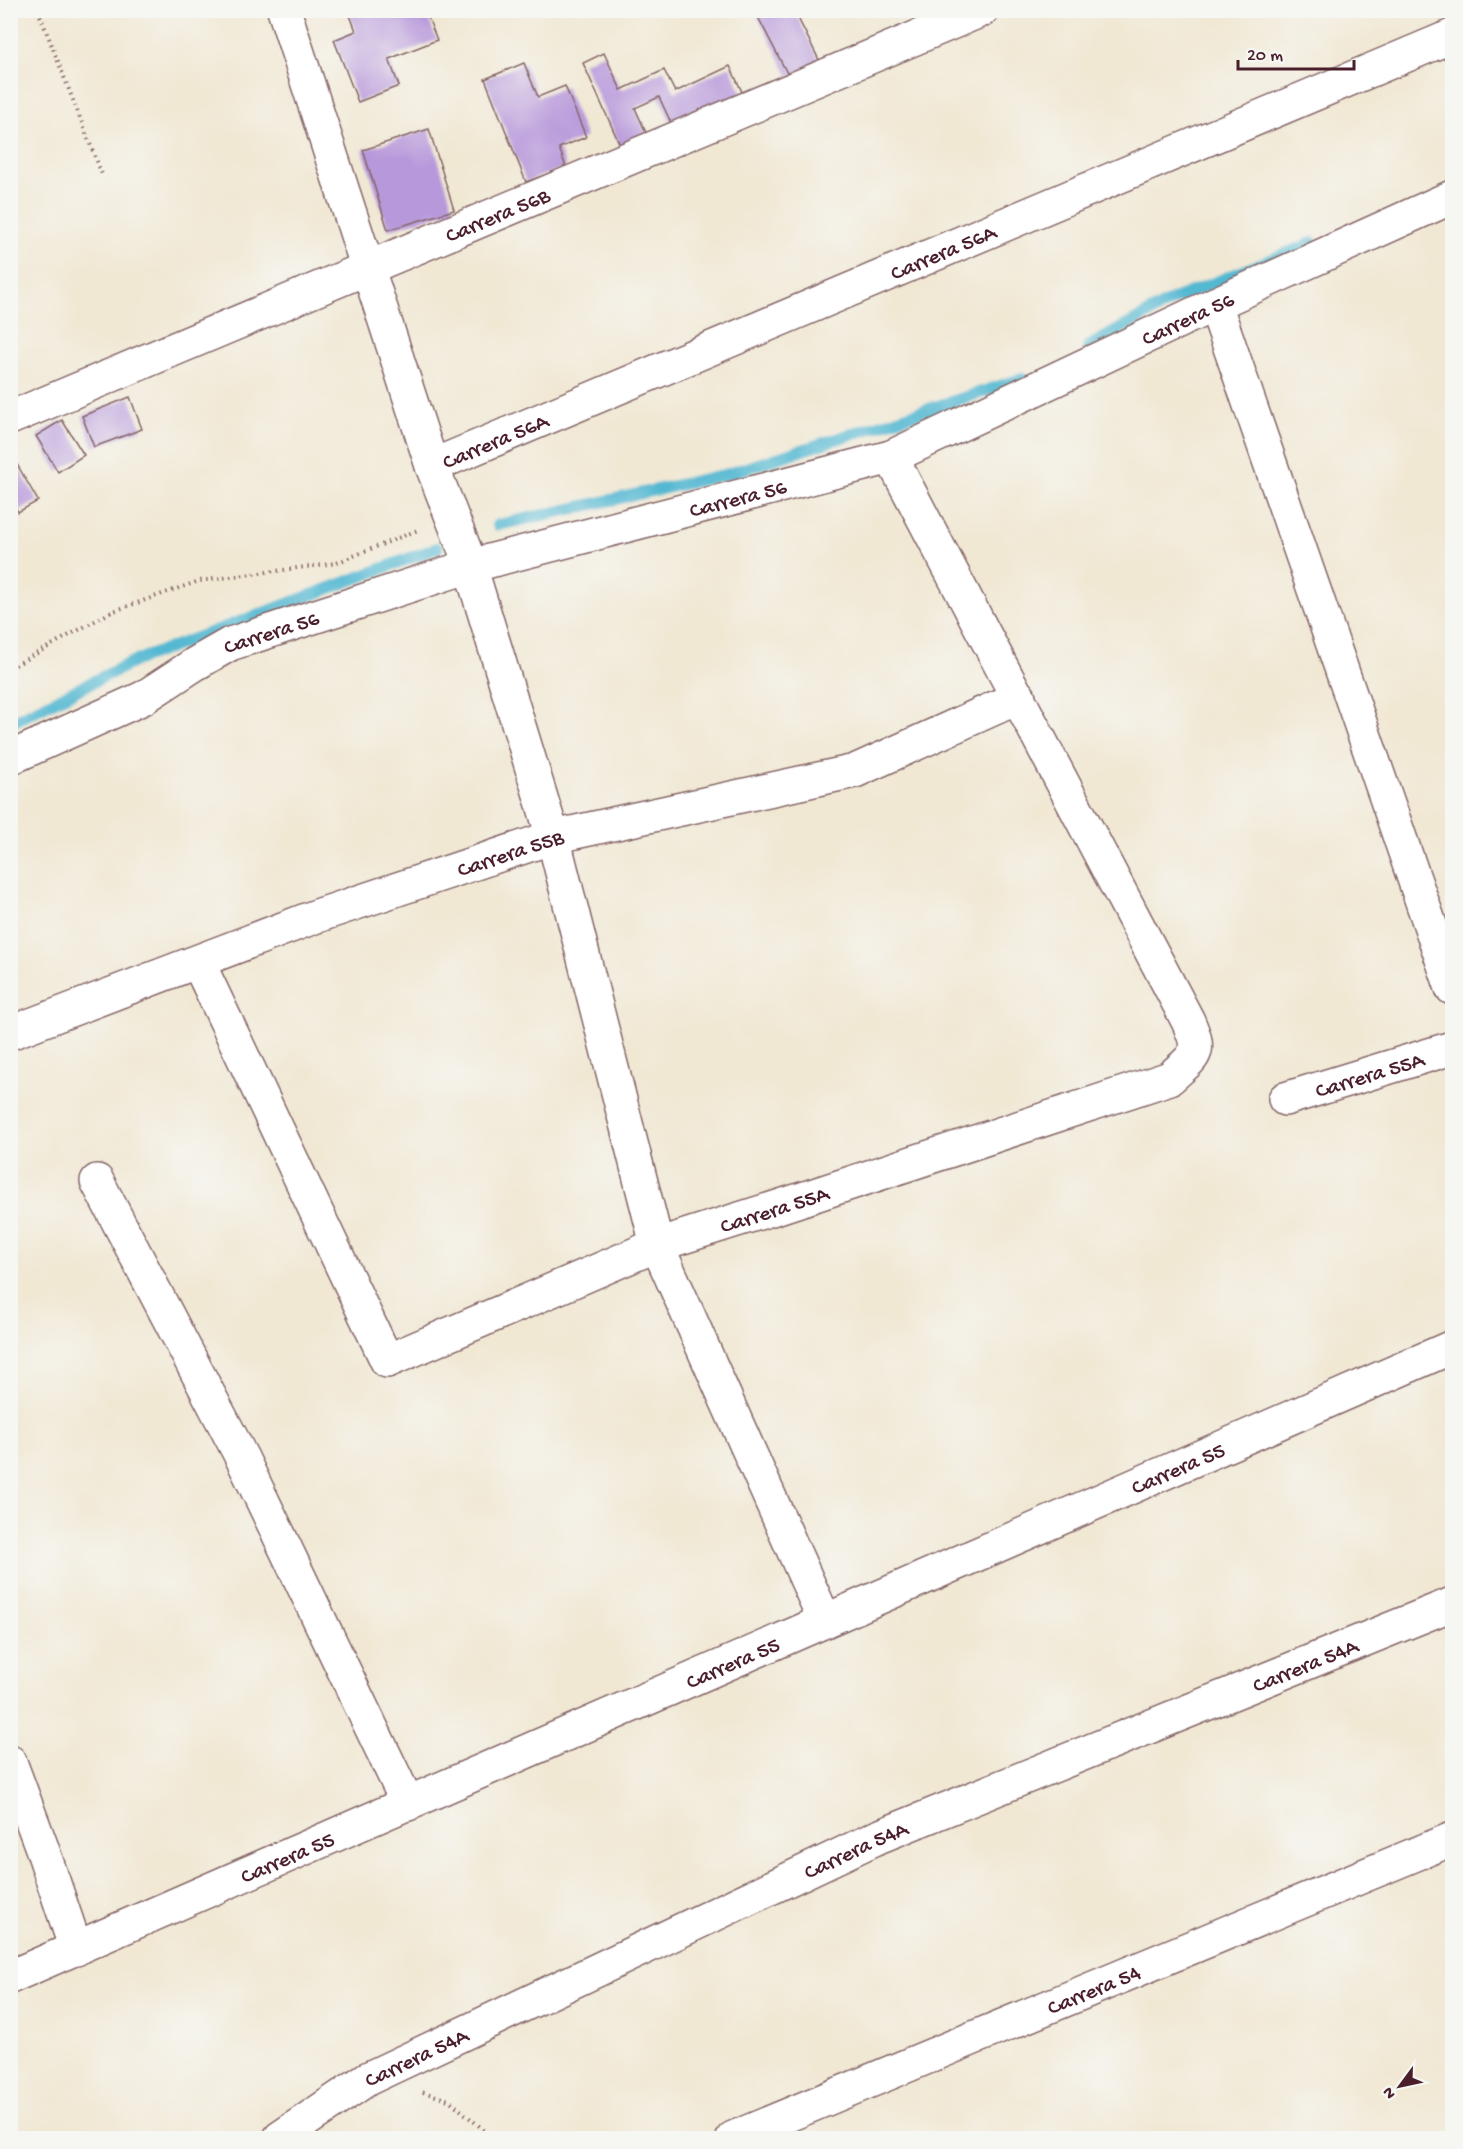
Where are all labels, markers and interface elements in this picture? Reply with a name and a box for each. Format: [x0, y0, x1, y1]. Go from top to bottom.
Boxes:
scale bar [1238, 33, 1354, 71]
text: 20 m [1247, 46, 1283, 67]
street label: Carrera 56B [443, 184, 555, 251]
street label: Carrera 56A [887, 220, 1002, 288]
street label: Carrera 56 [1138, 288, 1240, 354]
street label: Carrera 56A [440, 409, 554, 477]
street label: Carrera 56 [687, 475, 791, 526]
street label: Carrera 56 [220, 607, 324, 662]
street label: Carrera 55B [455, 826, 567, 885]
street label: Carrera 55A [1313, 1048, 1429, 1106]
street label: Carrera 55A [718, 1182, 834, 1241]
street label: Carrera 55 [1128, 1439, 1230, 1502]
street label: Carrera 55 [683, 1633, 784, 1697]
street label: Carrera 54A [1250, 1634, 1364, 1700]
street label: Carrera 54A [801, 1817, 913, 1887]
street label: Carrera 55 [238, 1828, 339, 1892]
street label: Carrera 54 [1044, 1961, 1146, 2023]
street label: Carrera 54A [362, 2024, 474, 2095]
north arrow [1370, 2056, 1430, 2116]
text: N [1379, 2082, 1401, 2102]

